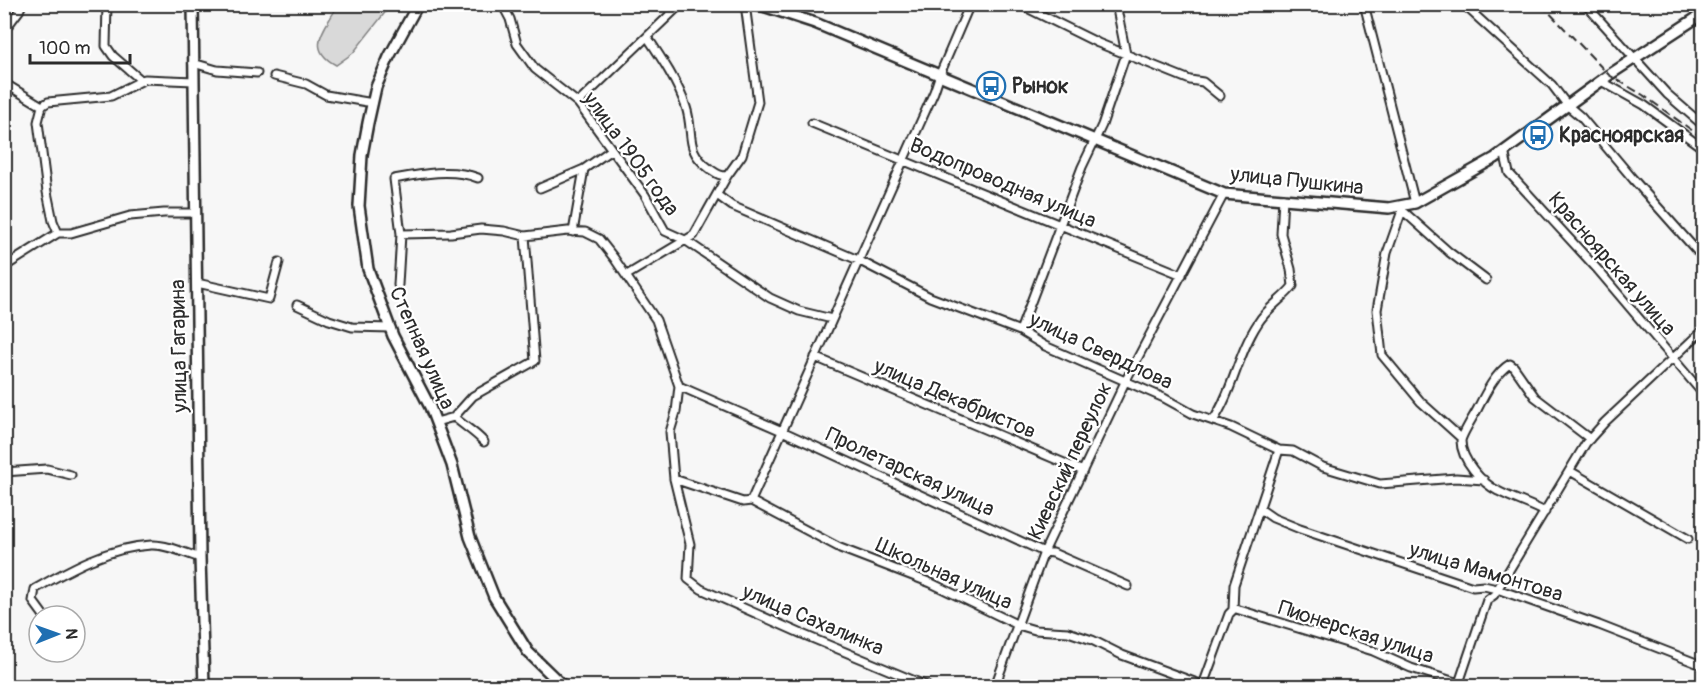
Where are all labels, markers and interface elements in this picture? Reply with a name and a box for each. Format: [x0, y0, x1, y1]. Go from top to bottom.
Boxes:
scale bar [30, 27, 130, 65]
text: 100 m [39, 37, 91, 60]
bus stop icon: Рынок [975, 70, 1007, 102]
place label: Рынок [1012, 73, 1069, 100]
street label: улица 1905 года [576, 86, 685, 221]
bus stop icon: Красноярская [1522, 119, 1554, 151]
place label: Красноярская [1559, 122, 1684, 149]
street label: Водопроводная улица [906, 131, 1100, 235]
street label: улица Пушкина [1228, 160, 1365, 201]
street label: Красноярская улица [1542, 186, 1682, 342]
street label: улица Гагарина [164, 279, 194, 414]
street label: Степная улица [383, 282, 461, 414]
street label: улица Свердлова [1024, 306, 1177, 396]
street label: улица Декабристов [869, 352, 1040, 445]
street label: Киевский переулок [1022, 378, 1118, 544]
street label: Пролетарская улица [821, 421, 999, 523]
street label: Школьная улица [871, 532, 1017, 616]
street label: улица Мамонтова [1405, 536, 1566, 608]
street label: улица Сахалинка [737, 578, 888, 662]
street label: Пионерская улица [1275, 594, 1437, 670]
north arrow [27, 604, 87, 664]
text: N [61, 628, 81, 640]

